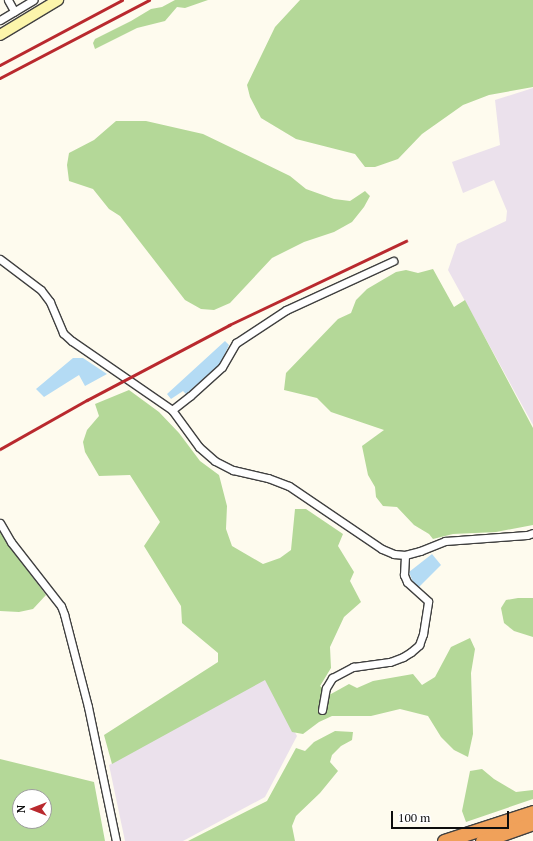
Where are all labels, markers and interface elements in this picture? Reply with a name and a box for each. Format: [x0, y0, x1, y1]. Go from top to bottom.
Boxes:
north arrow [12, 789, 52, 829]
scale bar [393, 803, 511, 829]
text: N [14, 805, 28, 813]
text: 100 m [398, 810, 430, 825]

